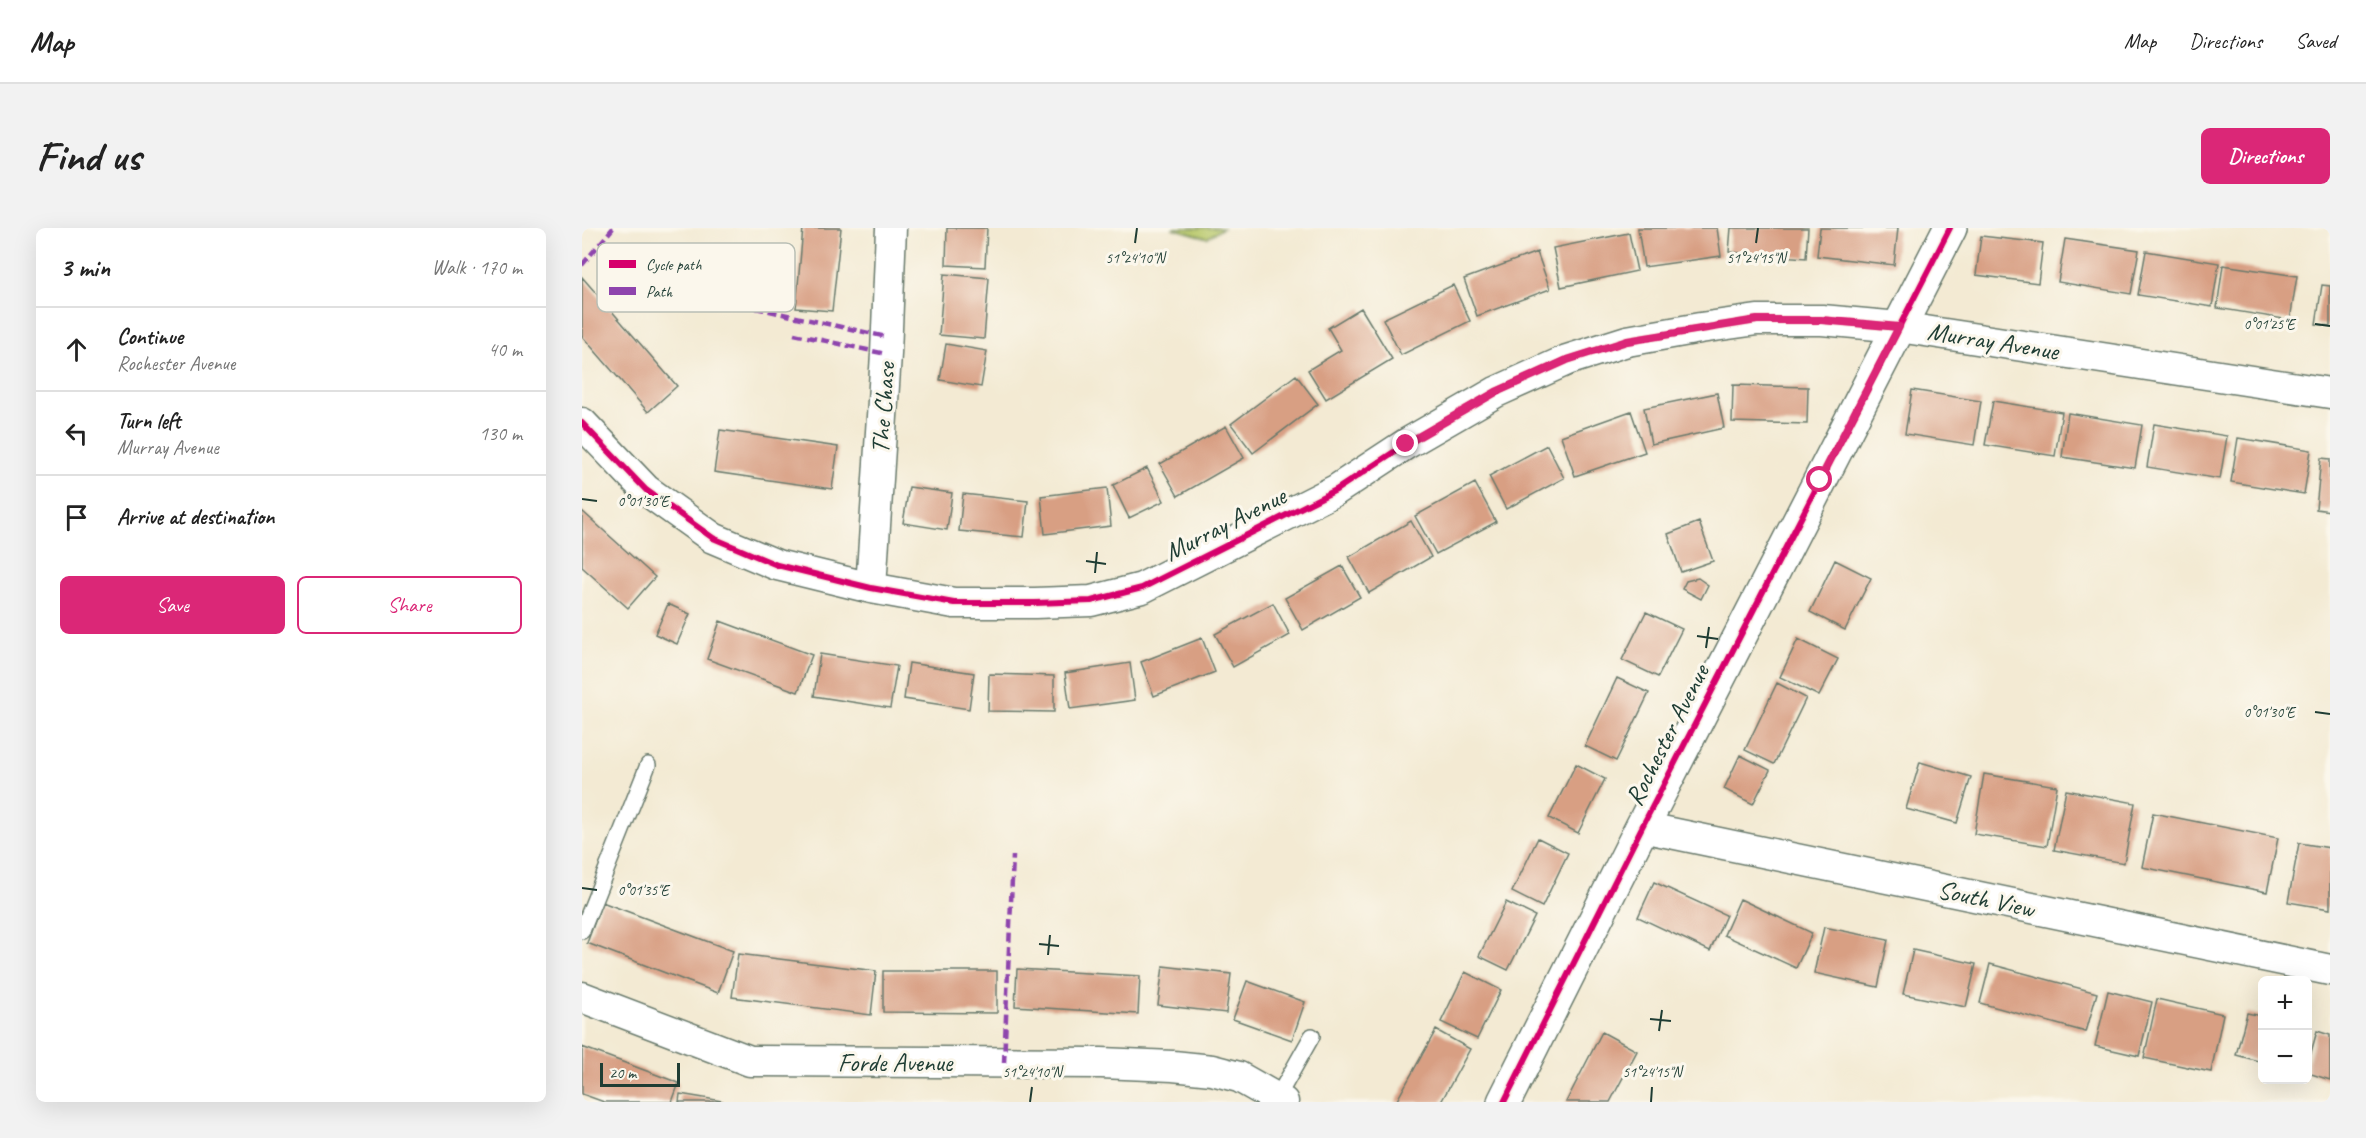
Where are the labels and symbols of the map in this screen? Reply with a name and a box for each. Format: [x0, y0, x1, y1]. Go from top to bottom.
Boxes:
legend [597, 243, 795, 312]
text: 51°24'10"N [1105, 249, 1168, 268]
text: 51°24'15"N [1726, 249, 1789, 268]
text: Cycle path [646, 255, 702, 275]
text: Path [646, 282, 673, 302]
street label: Murray Avenue [1925, 314, 2062, 368]
text: 0°01'25"E [2243, 315, 2297, 334]
street label: The Chase [863, 360, 903, 455]
route end [1392, 430, 1418, 456]
route start [1806, 466, 1832, 492]
street label: Murray Avenue [1159, 479, 1293, 569]
text: 0°01'30"E [617, 492, 671, 511]
street label: Rochester Avenue [1617, 658, 1717, 811]
text: 0°01'30"E [2243, 703, 2297, 722]
street label: South View [1935, 873, 2040, 926]
text: 0°01'35"E [617, 881, 671, 900]
street label: Forde Avenue [838, 1046, 954, 1079]
scale bar [600, 1060, 680, 1088]
text: 51°24'10"N [1002, 1063, 1065, 1082]
text: 51°24'15"N [1622, 1063, 1685, 1082]

